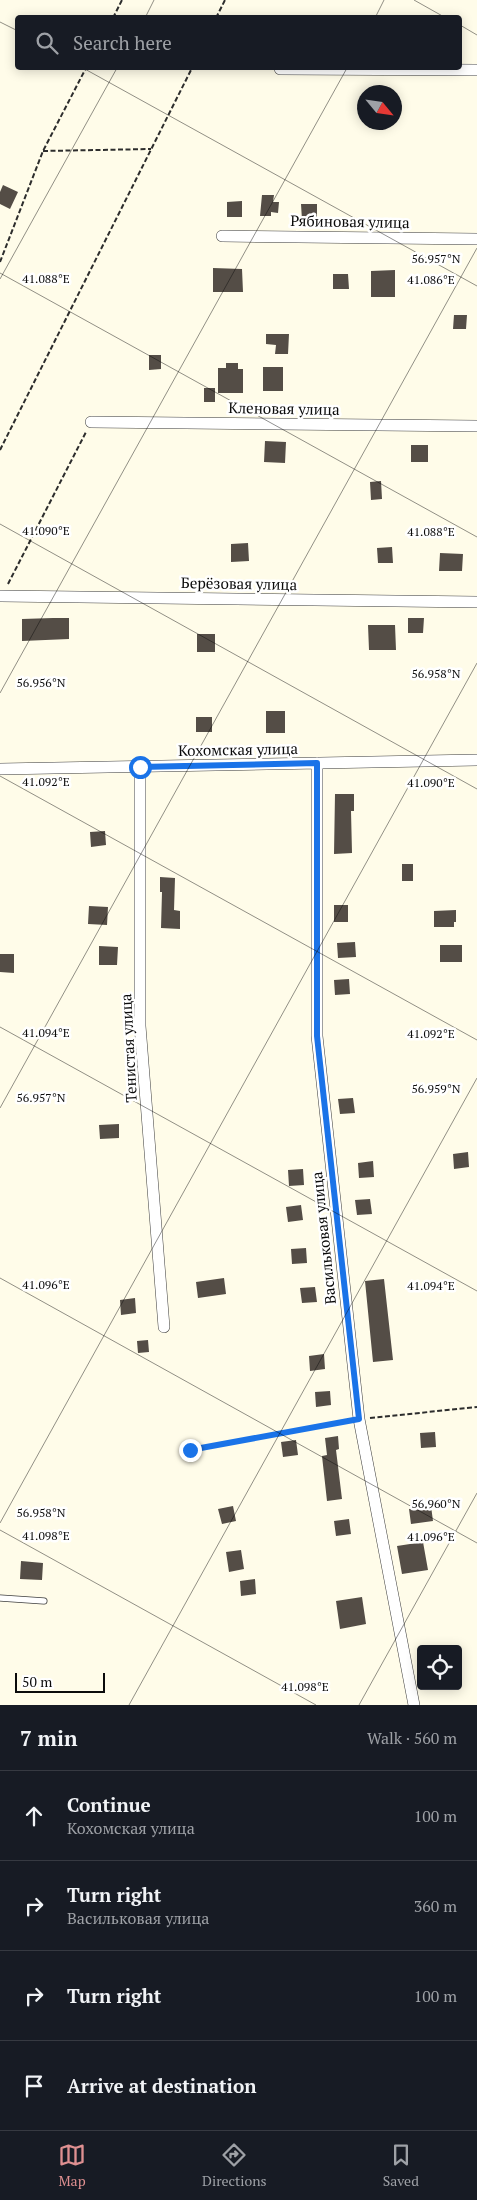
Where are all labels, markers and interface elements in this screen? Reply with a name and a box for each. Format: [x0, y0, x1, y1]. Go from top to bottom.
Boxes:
search box [15, 15, 462, 70]
icon: search [33, 29, 61, 57]
text: Search here [73, 30, 172, 55]
north arrow [357, 85, 402, 130]
street label: Рябиновая улица [290, 210, 410, 232]
text: 56.957°N [411, 251, 461, 266]
text: 41.088°E [22, 271, 70, 286]
text: 41.086°E [407, 272, 455, 287]
street label: Кленовая улица [228, 397, 340, 419]
text: 41.090°E [22, 523, 70, 538]
text: 41.088°E [407, 524, 455, 539]
street label: Берёзовая улица [181, 572, 298, 594]
text: 56.958°N [411, 666, 461, 681]
text: 56.956°N [16, 675, 66, 690]
street label: Кохомская улица [178, 738, 298, 760]
route start [129, 756, 152, 779]
text: 41.092°E [22, 774, 70, 789]
text: 41.090°E [407, 775, 455, 790]
street label: Тенистая улица [115, 993, 141, 1103]
text: 41.094°E [22, 1025, 70, 1040]
text: 41.092°E [407, 1026, 455, 1041]
text: 56.959°N [411, 1081, 461, 1096]
text: 56.957°N [16, 1090, 66, 1105]
street label: Васильковая улица [306, 1170, 340, 1305]
text: 41.096°E [22, 1277, 70, 1292]
text: 41.094°E [407, 1278, 455, 1293]
route end [179, 1439, 202, 1462]
text: 56.960°N [411, 1496, 461, 1511]
text: 56.958°N [16, 1505, 66, 1520]
text: 41.098°E [22, 1528, 70, 1543]
text: 41.096°E [407, 1529, 455, 1544]
map controls [417, 1645, 462, 1690]
button: locate [417, 1645, 462, 1690]
scale bar [15, 1670, 105, 1693]
text: 50 m [22, 1672, 52, 1691]
text: 41.098°E [281, 1679, 329, 1694]
text: 7 min [20, 1724, 77, 1752]
text: Walk · 560 m [367, 1727, 457, 1749]
text: Continue [67, 1792, 151, 1817]
icon: ahead [20, 1802, 48, 1830]
text: 100 m [414, 1805, 457, 1827]
text: Кохомская улица [67, 1817, 195, 1839]
text: Turn right [67, 1882, 161, 1907]
icon: right [20, 1892, 48, 1920]
text: 360 m [414, 1895, 457, 1917]
text: Васильковая улица [67, 1907, 209, 1929]
icon: right [20, 1982, 48, 2010]
text: Turn right [67, 1983, 161, 2008]
text: 100 m [414, 1985, 457, 2007]
icon: arrive [20, 2072, 48, 2100]
text: Arrive at destination [67, 2073, 256, 2098]
tab: Map [58, 2141, 86, 2190]
tab: Directions [202, 2141, 267, 2190]
tab: Saved [383, 2141, 419, 2190]

